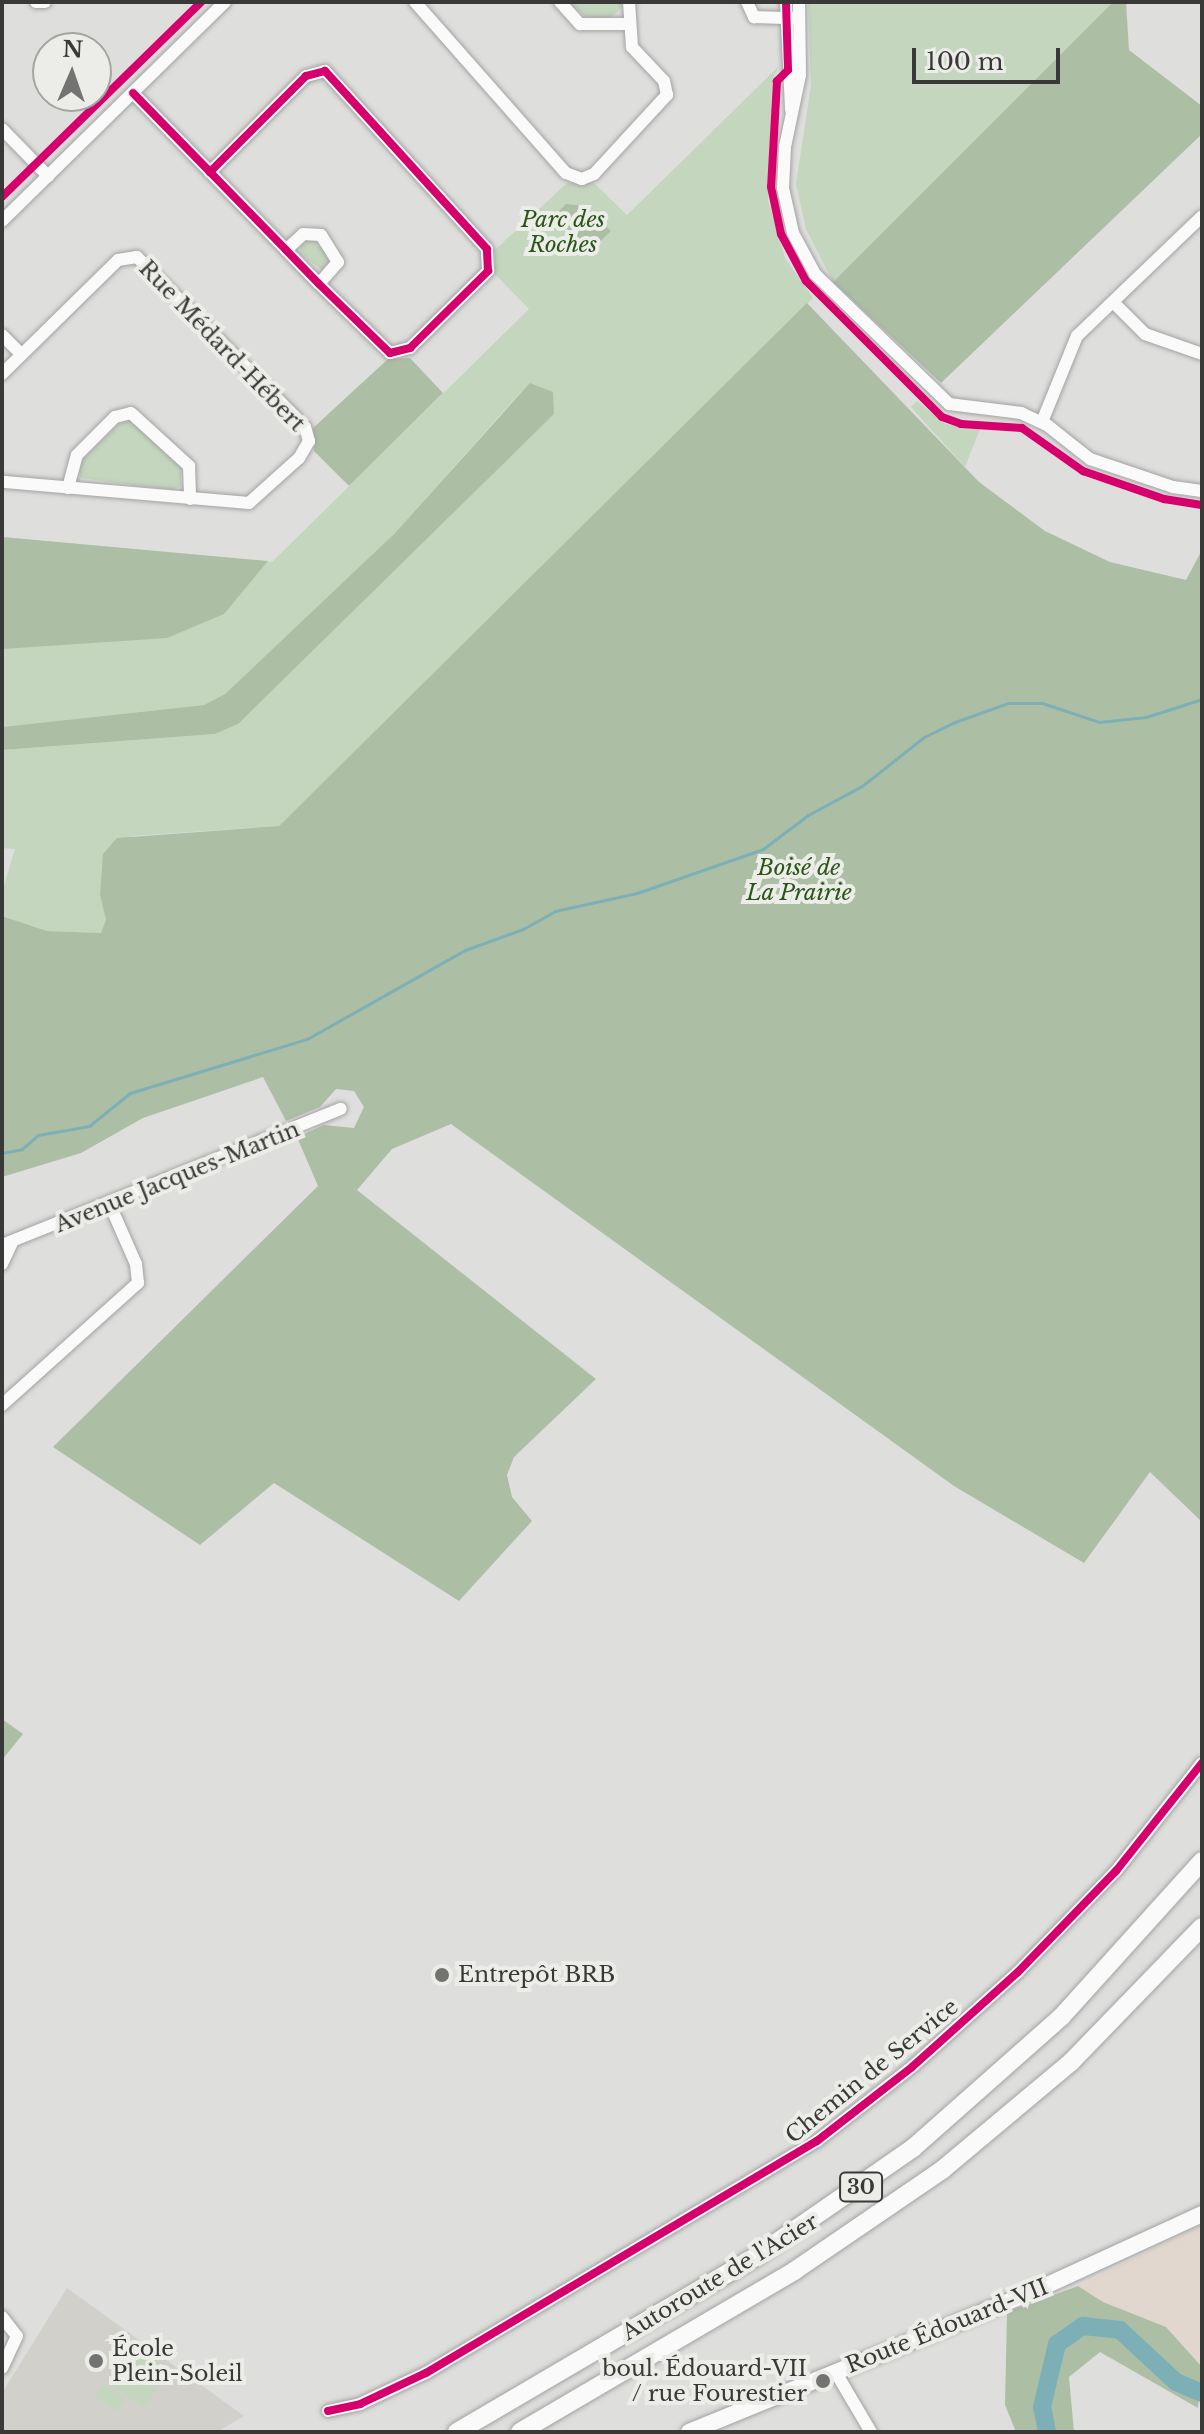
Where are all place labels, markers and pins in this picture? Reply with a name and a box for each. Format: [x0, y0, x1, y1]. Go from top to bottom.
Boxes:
place label: Entrepôt BRB [458, 1962, 615, 1988]
marker: Entrepôt BRB [433, 1966, 451, 1984]
place label: École Plein-Soleil [112, 2335, 243, 2386]
marker: École Plein-Soleil [87, 2352, 105, 2370]
place label: boul. Édouard-VII / rue Fourestier [602, 2355, 807, 2406]
marker: boul. Édouard-VII / rue Fourestier [814, 2372, 832, 2390]

